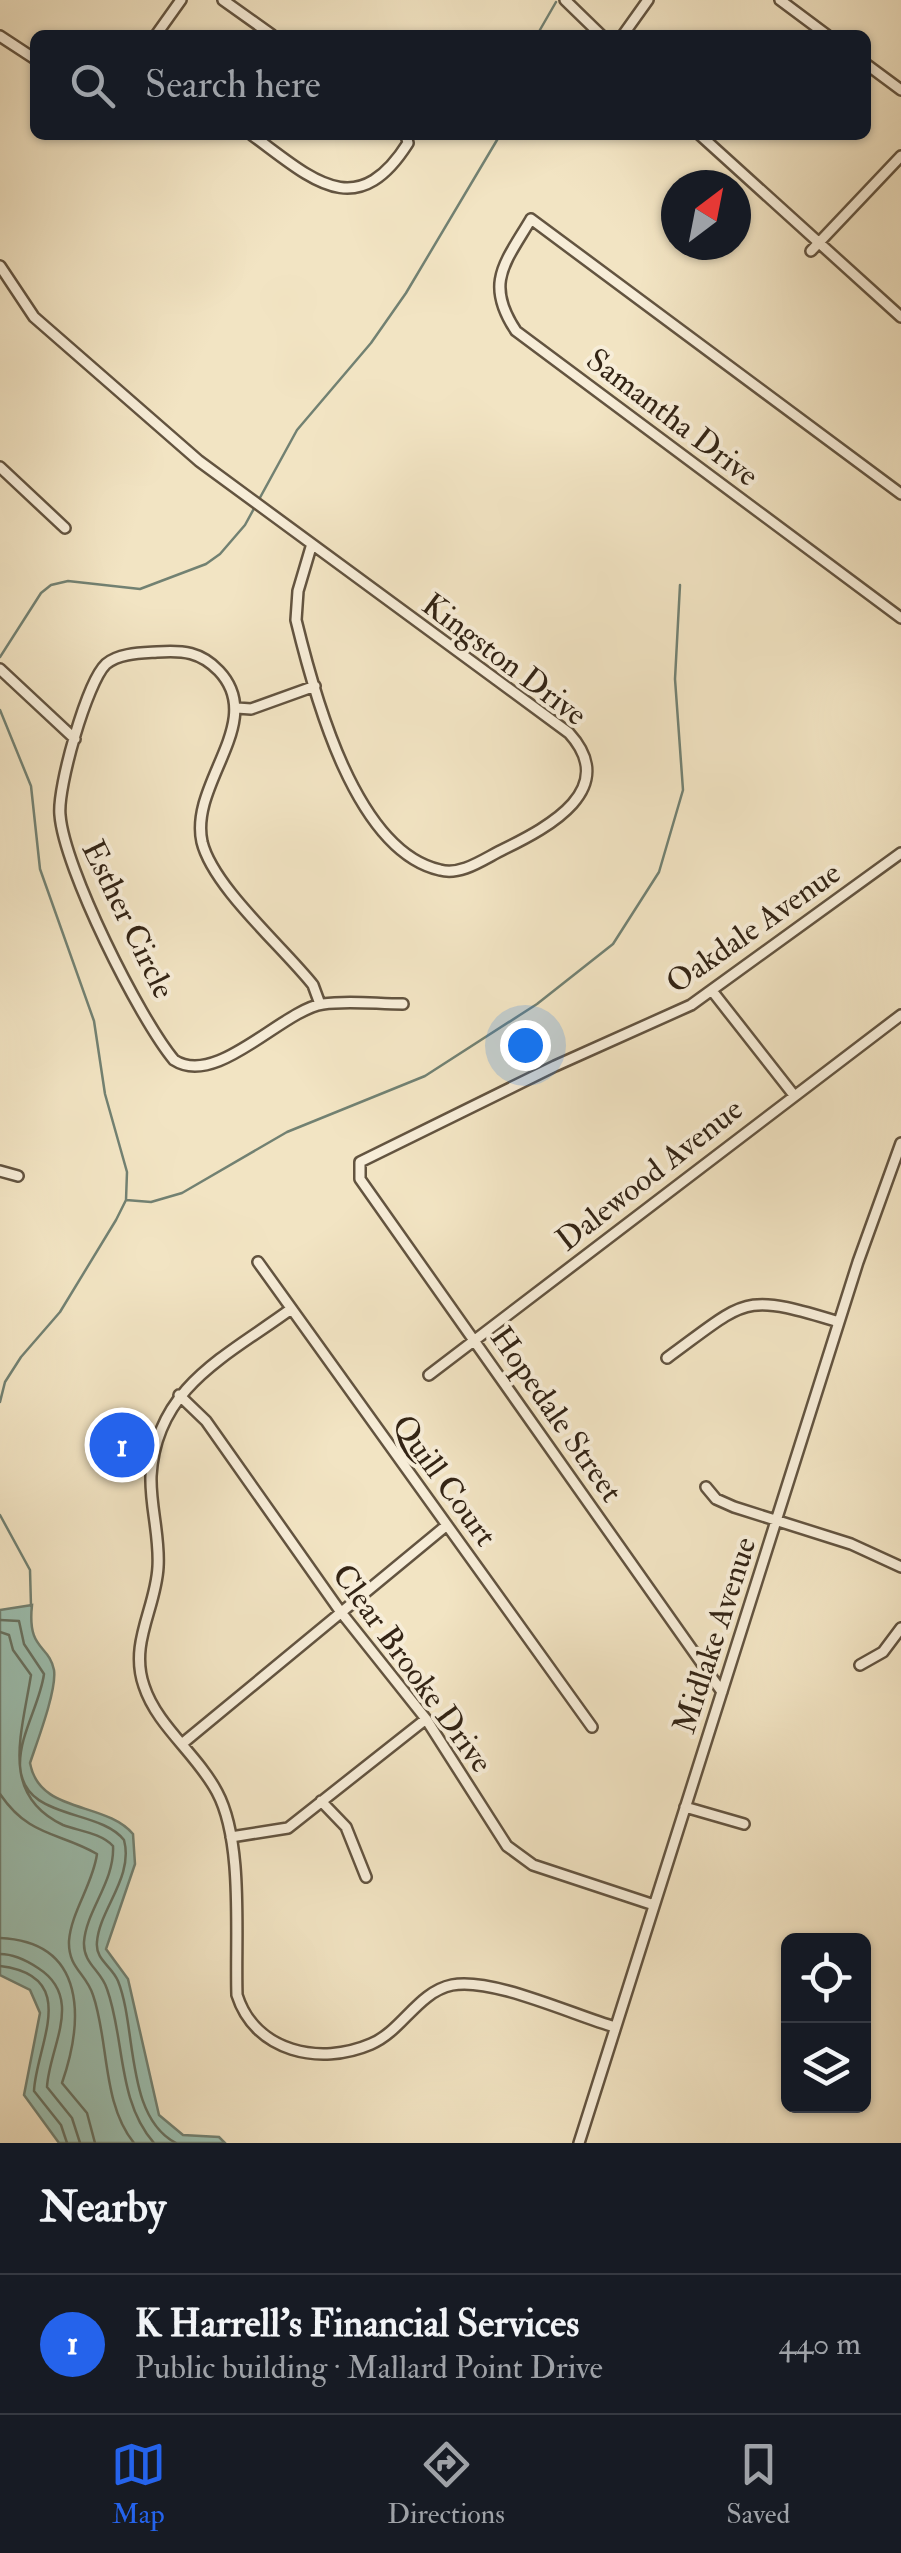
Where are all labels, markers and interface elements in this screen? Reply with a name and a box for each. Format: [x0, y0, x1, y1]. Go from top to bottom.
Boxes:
search box [30, 30, 871, 140]
icon: search [65, 58, 120, 113]
text: Search here [145, 61, 321, 109]
north arrow [661, 170, 751, 260]
street label: Samantha Drive [578, 340, 767, 496]
street label: Kingston Drive [414, 585, 595, 735]
street label: Esther Circle [73, 834, 184, 1005]
street label: Oakdale Avenue [659, 853, 848, 1003]
your location [500, 1020, 551, 1071]
street label: Dalewood Avenue [548, 1089, 751, 1260]
street label: Hopedale Street [481, 1319, 631, 1510]
street label: Quill Court [383, 1407, 505, 1554]
pin: 1 [90, 1408, 154, 1482]
street label: Midlake Avenue [664, 1532, 765, 1738]
street label: Clear Brooke Drive [323, 1556, 501, 1781]
map controls [781, 1933, 871, 2113]
button: locate [781, 1933, 871, 2023]
button: layers [781, 2023, 871, 2113]
text: Nearby [40, 2182, 166, 2234]
text: K Harrell's Financial Services [135, 2300, 579, 2348]
text: 1 [67, 2324, 78, 2364]
text: 440 m [779, 2324, 861, 2364]
text: Public building · Mallard Point Drive [135, 2348, 603, 2388]
tab: Map [111, 2437, 166, 2532]
tab: Directions [387, 2437, 505, 2532]
tab: Saved [726, 2437, 790, 2532]

